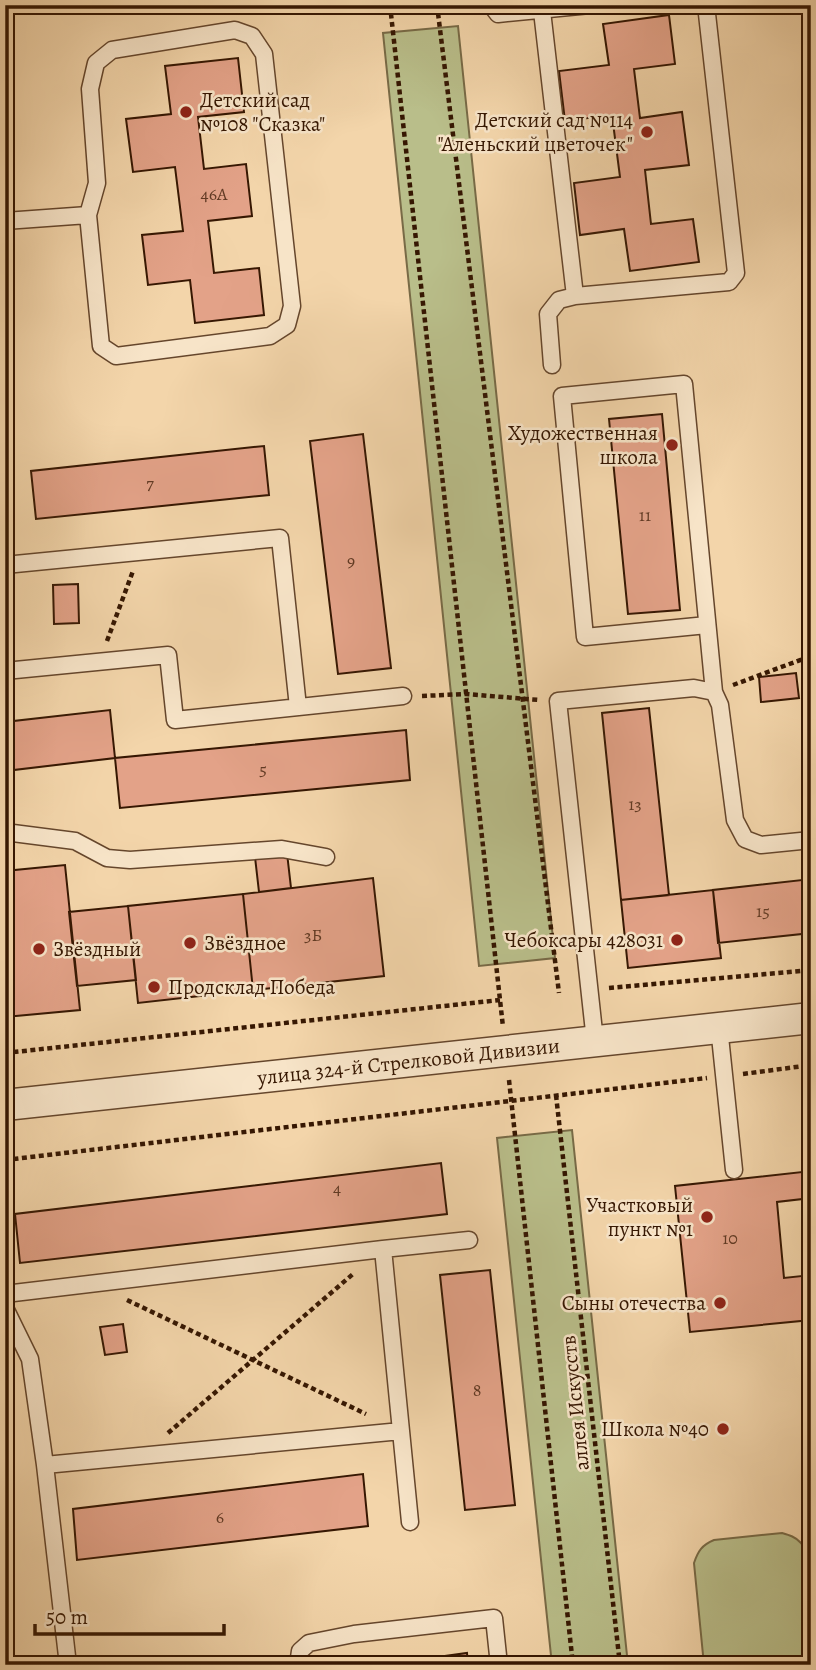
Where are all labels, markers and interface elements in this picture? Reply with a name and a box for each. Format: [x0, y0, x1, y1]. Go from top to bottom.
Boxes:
place label: Детский сад №108 "Сказка" [200, 86, 325, 138]
marker: Детский сад №108 "Сказка" [178, 104, 194, 120]
place label: Детский сад №114 "Аленьский цветочек" [438, 106, 633, 158]
marker: Детский сад №114 "Аленьский цветочек" [639, 124, 655, 140]
house number: 46А [201, 182, 228, 206]
place label: Художественная школа [508, 419, 658, 471]
marker: Художественная школа [664, 437, 680, 453]
house number: 7 [146, 471, 154, 495]
house number: 11 [639, 503, 651, 527]
house number: 9 [347, 549, 355, 573]
house number: 5 [259, 757, 267, 781]
house number: 13 [628, 792, 642, 816]
house number: 15 [756, 899, 770, 923]
house number: 3Б [304, 923, 322, 947]
place label: Чебоксары 428031 [505, 926, 663, 954]
place label: Звёздное [204, 929, 286, 957]
marker: Чебоксары 428031 [669, 932, 685, 948]
place label: Звёздный [53, 935, 141, 963]
marker: Звёздное [182, 935, 198, 951]
marker: Звёздный [31, 941, 47, 957]
place label: Продсклад Победа [168, 973, 335, 1001]
marker: Продсклад Победа [146, 979, 162, 995]
street label: улица 324-й Стрелковой Дивизии [255, 1031, 561, 1092]
house number: 4 [333, 1176, 341, 1200]
place label: Участковый пункт №1 [586, 1191, 693, 1243]
marker: Участковый пункт №1 [699, 1209, 715, 1225]
house number: 10 [722, 1226, 738, 1250]
place label: Сыны отечества [562, 1289, 706, 1317]
marker: Сыны отечества [712, 1295, 728, 1311]
street label: аллея Искусств [554, 1334, 596, 1472]
house number: 8 [473, 1378, 481, 1402]
place label: Школа №40 [601, 1415, 709, 1443]
marker: Школа №40 [715, 1421, 731, 1437]
house number: 6 [216, 1505, 224, 1529]
scale bar [35, 1593, 224, 1637]
text: 50 m [46, 1603, 88, 1631]

